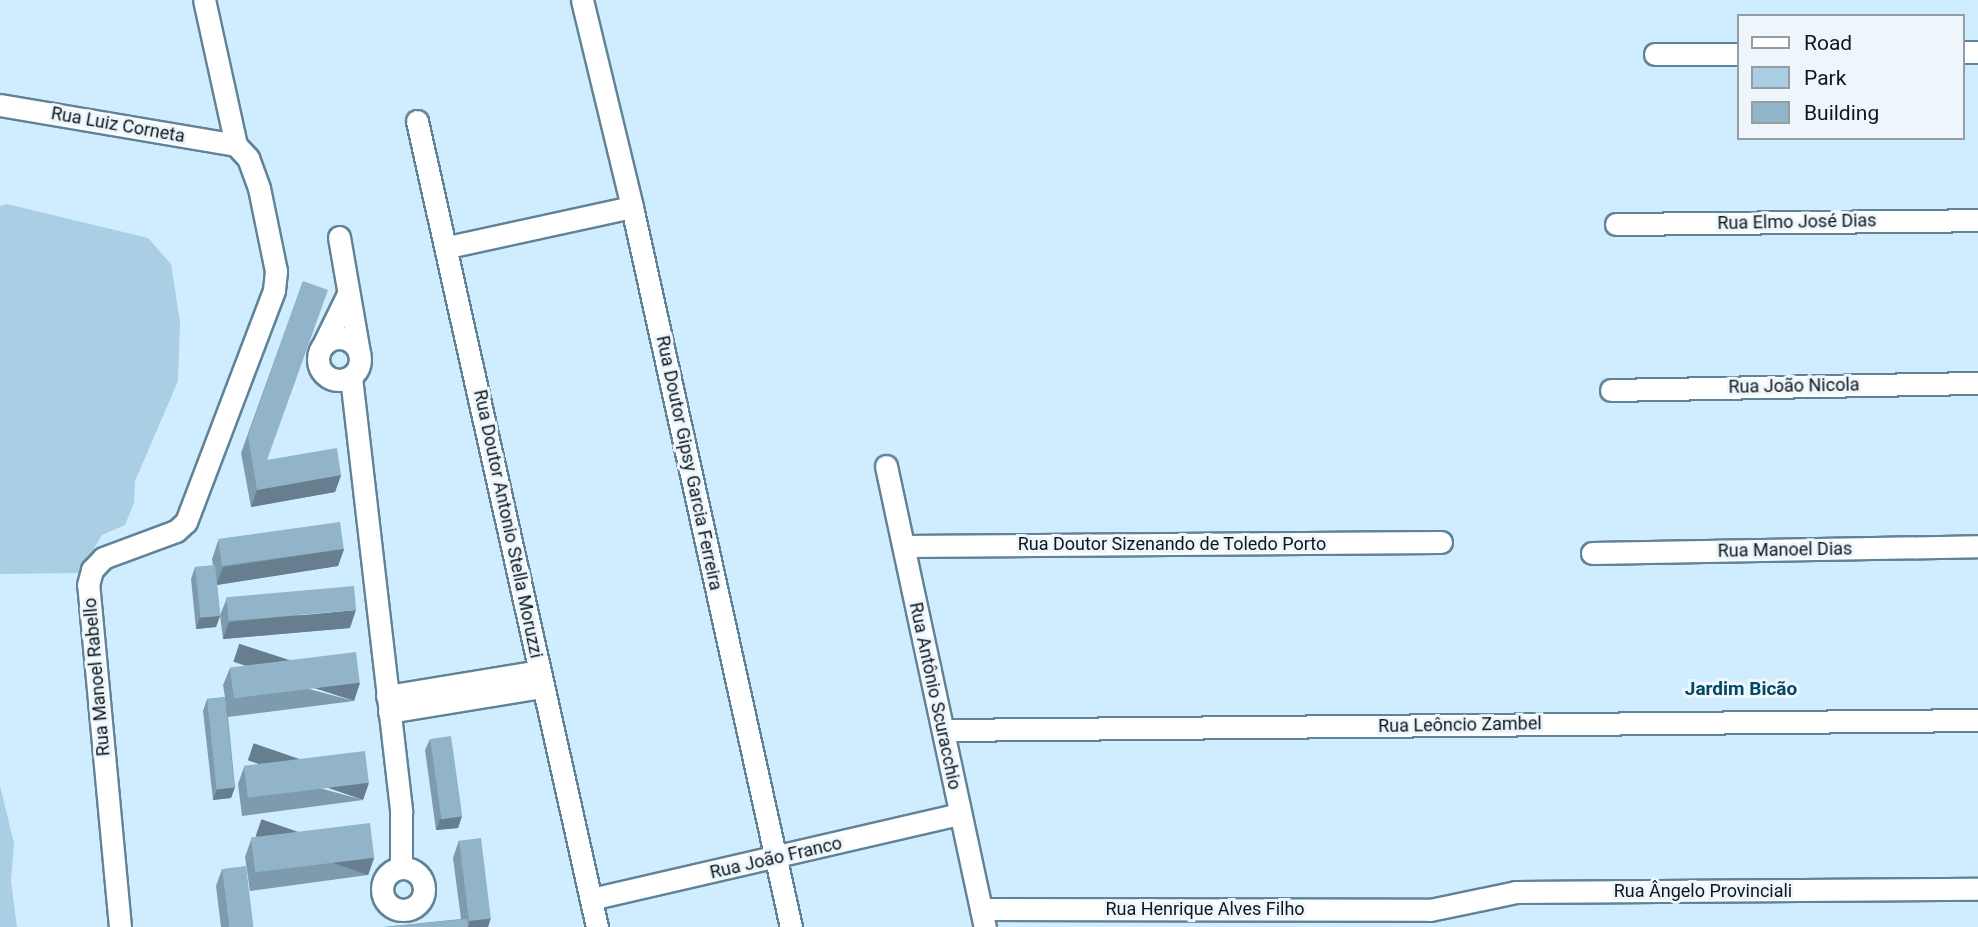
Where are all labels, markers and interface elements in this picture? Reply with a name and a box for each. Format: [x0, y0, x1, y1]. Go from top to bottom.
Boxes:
legend [1736, 14, 1964, 140]
text: Road [1804, 31, 1852, 55]
text: Park [1804, 66, 1846, 90]
text: Building [1804, 101, 1879, 125]
street label: Rua Luiz Corneta [49, 103, 187, 147]
street label: Rua Elmo José Dias [1717, 210, 1877, 234]
street label: Rua Doutor Gipsy Garcia Ferreira [651, 334, 727, 592]
street label: Rua João Nicola [1728, 374, 1860, 398]
street label: Rua Doutor Antonio Stella Moruzzi [469, 388, 547, 660]
street label: Rua Doutor Sizenando de Toledo Porto [1018, 533, 1326, 555]
street label: Rua Manoel Dias [1718, 538, 1852, 562]
street label: Rua Manoel Rabello [79, 597, 115, 757]
street label: Rua Antônio Scuracchio [905, 600, 965, 792]
district label: Jardim Bicão [1685, 678, 1797, 700]
street label: Rua Leôncio Zambel [1378, 713, 1542, 737]
street label: Rua João Franco [708, 832, 844, 884]
street label: Rua Ângelo Provinciali [1614, 880, 1792, 902]
street label: Rua Henrique Alves Filho [1105, 898, 1305, 920]

